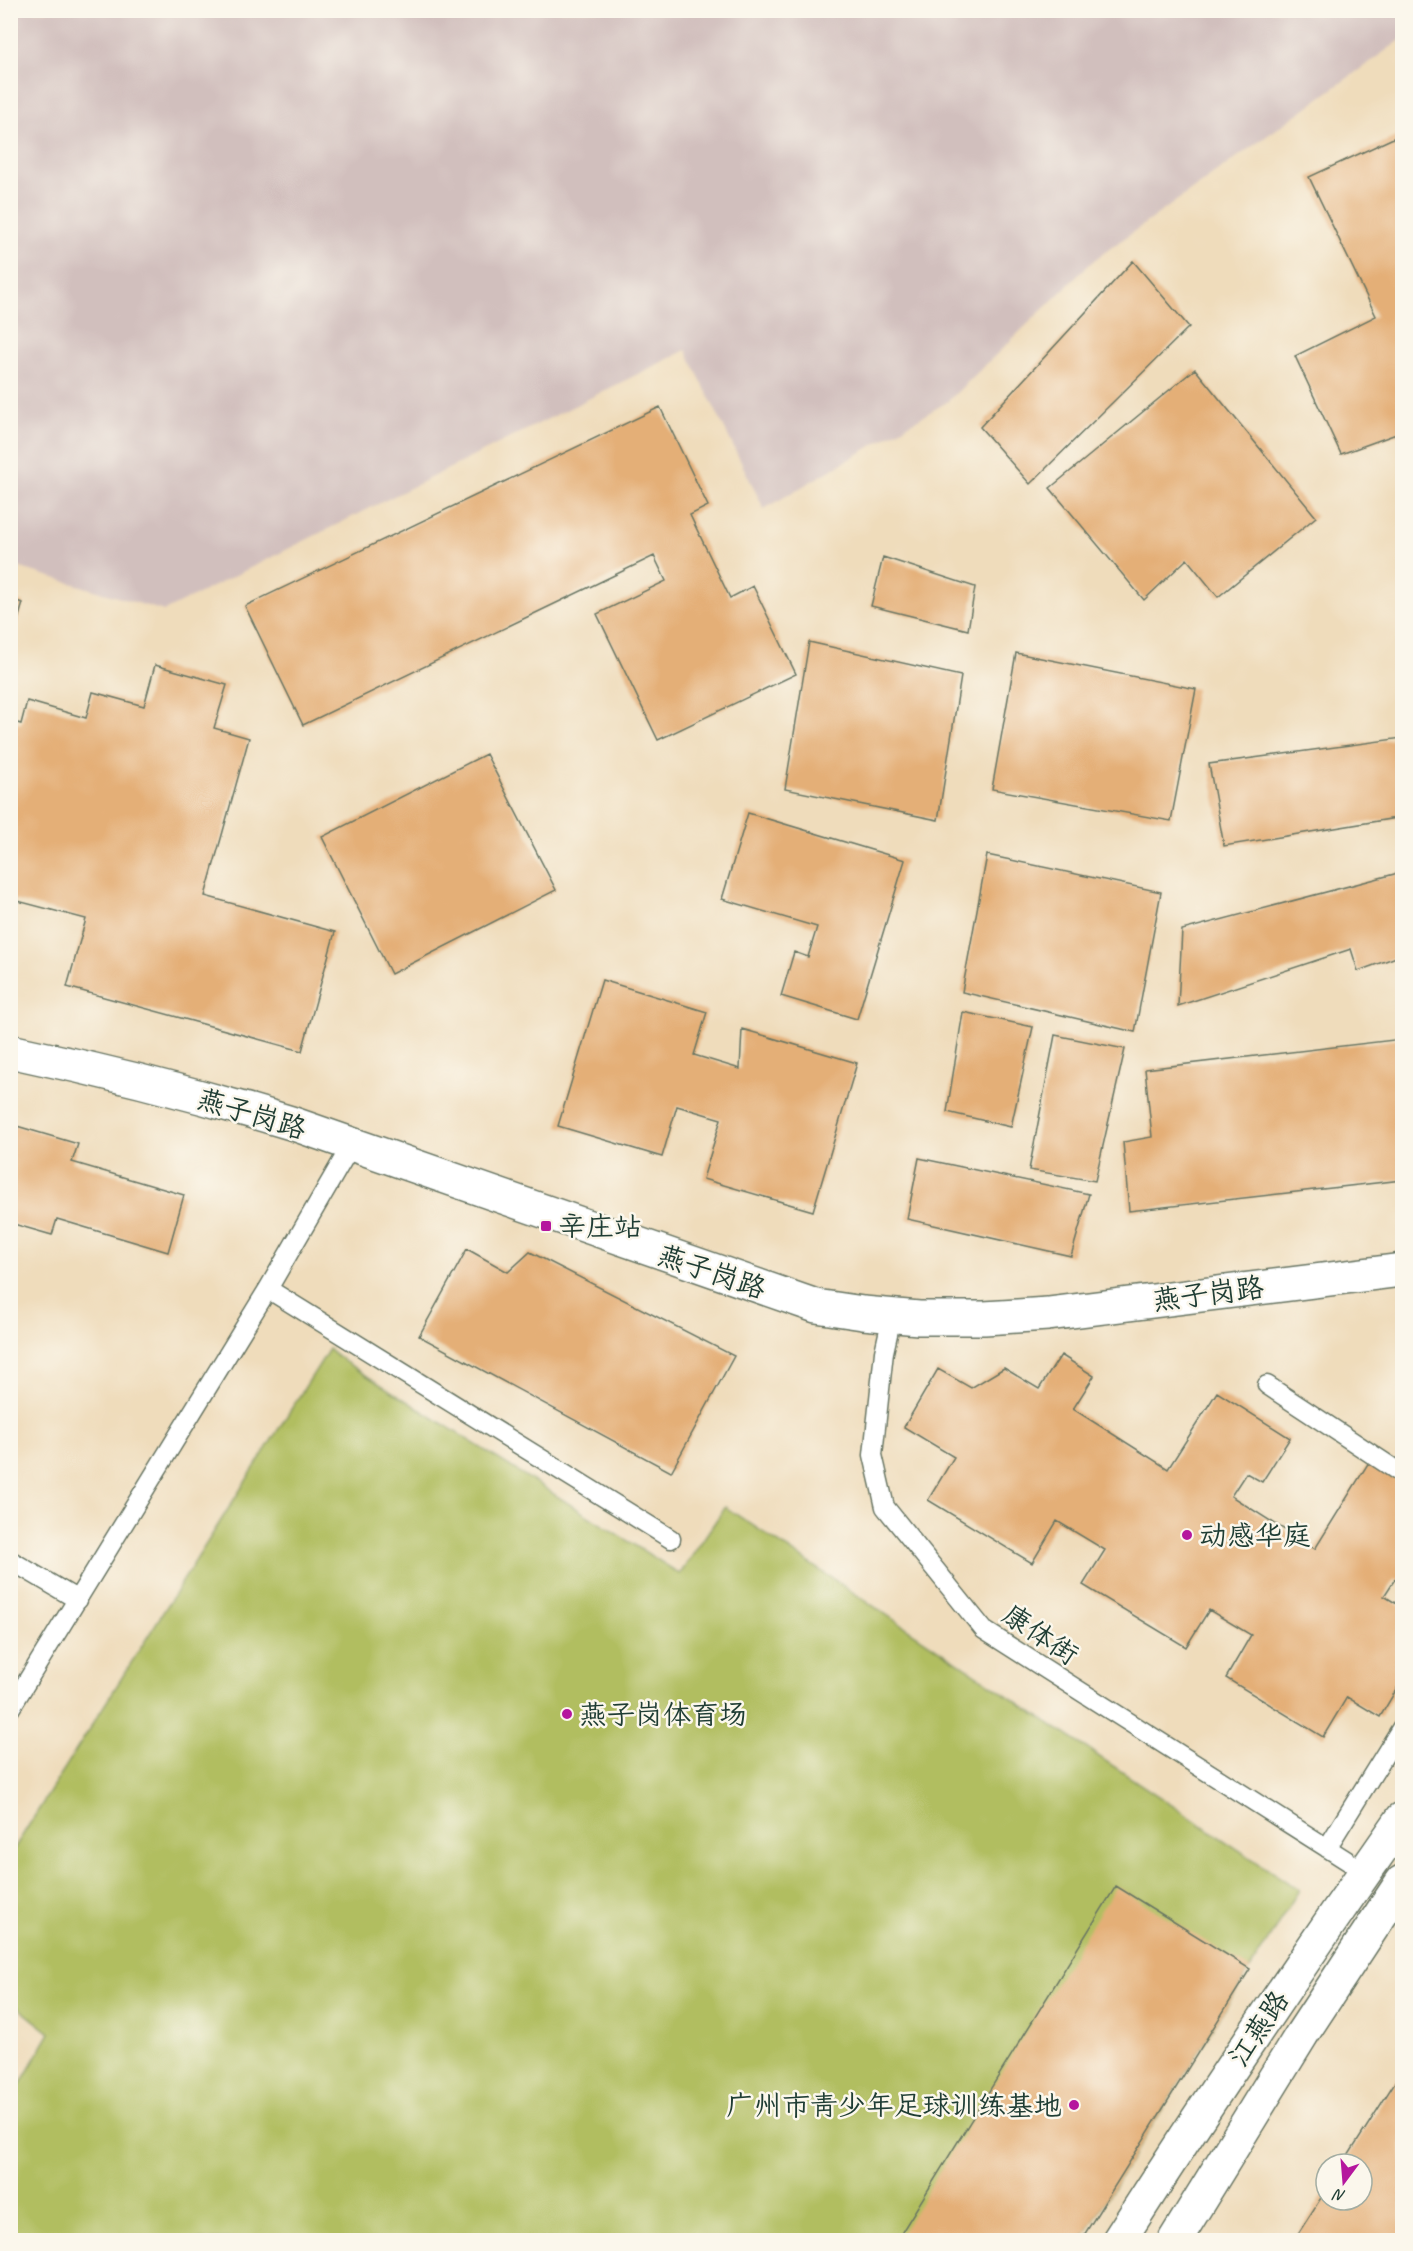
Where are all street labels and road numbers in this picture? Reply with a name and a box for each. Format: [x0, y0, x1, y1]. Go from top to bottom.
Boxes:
street label: 燕子岗路 [193, 1080, 311, 1147]
street label: 燕子岗路 [653, 1237, 770, 1306]
street label: 燕子岗路 [1150, 1269, 1266, 1318]
street label: 康体街 [996, 1596, 1085, 1672]
street label: 江燕路 [1220, 1984, 1296, 2073]

